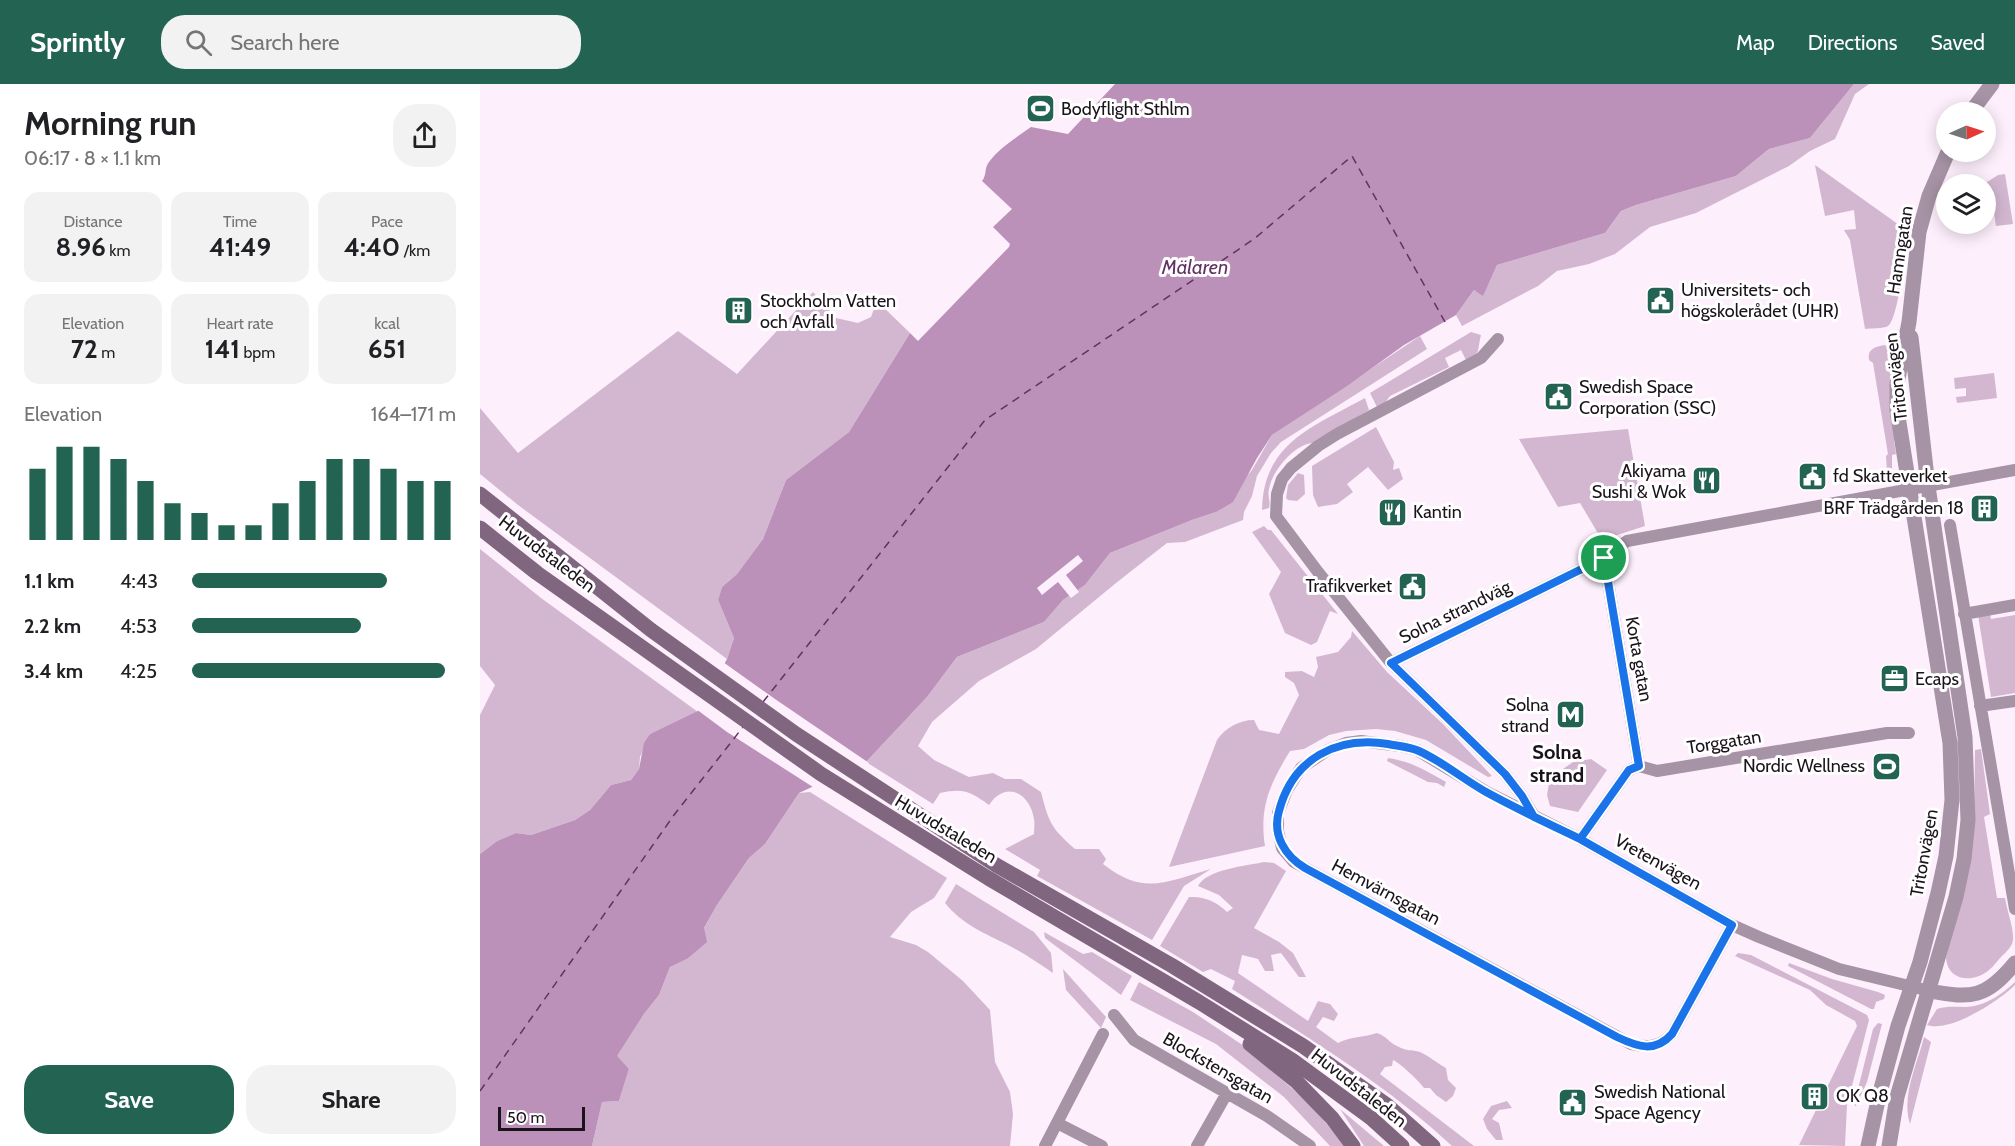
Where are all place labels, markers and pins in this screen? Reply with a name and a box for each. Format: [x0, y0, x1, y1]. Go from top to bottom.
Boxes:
sports icon: Bodyflight Sthlm [1024, 93, 1056, 125]
place label: Bodyflight Sthlm [1061, 98, 1190, 120]
place label: Universitets- och högskolerådet (UHR) [1681, 279, 1839, 322]
public building icon: Universitets- och högskolerådet (UHR) [1644, 284, 1676, 316]
place label: Stockholm Vatten och Avfall [760, 290, 896, 333]
building icon: Stockholm Vatten och Avfall [723, 295, 755, 327]
place label: Swedish Space Corporation (SSC) [1579, 376, 1716, 419]
public building icon: Swedish Space Corporation (SSC) [1542, 381, 1574, 413]
place label: Akiyama Sushi & Wok [1592, 460, 1687, 503]
public building icon: fd Skatteverket [1796, 460, 1828, 492]
restaurant icon: Akiyama Sushi & Wok [1691, 465, 1723, 497]
place label: fd Skatteverket [1833, 465, 1947, 487]
building icon: BRF Trädgården 18 [1969, 492, 2001, 524]
restaurant icon: Kantin [1376, 496, 1408, 528]
place label: BRF Trädgården 18 [1824, 497, 1964, 519]
place label: Kantin [1413, 501, 1462, 523]
pin [1578, 532, 1629, 583]
public building icon: Trafikverket [1397, 570, 1429, 602]
place label: Trafikverket [1305, 575, 1392, 597]
office icon: Ecaps [1878, 663, 1910, 695]
place label: Ecaps [1915, 668, 1959, 690]
place label: Solna strand [1501, 694, 1549, 737]
metro station icon: Solna strand [1554, 699, 1586, 731]
sports icon: Nordic Wellness [1870, 750, 1902, 782]
place label: Nordic Wellness [1743, 755, 1865, 777]
building icon: OK Q8 [1799, 1080, 1831, 1112]
place label: Swedish National Space Agency [1594, 1081, 1726, 1124]
place label: OK Q8 [1836, 1085, 1889, 1107]
public building icon: Swedish National Space Agency [1557, 1086, 1589, 1118]

